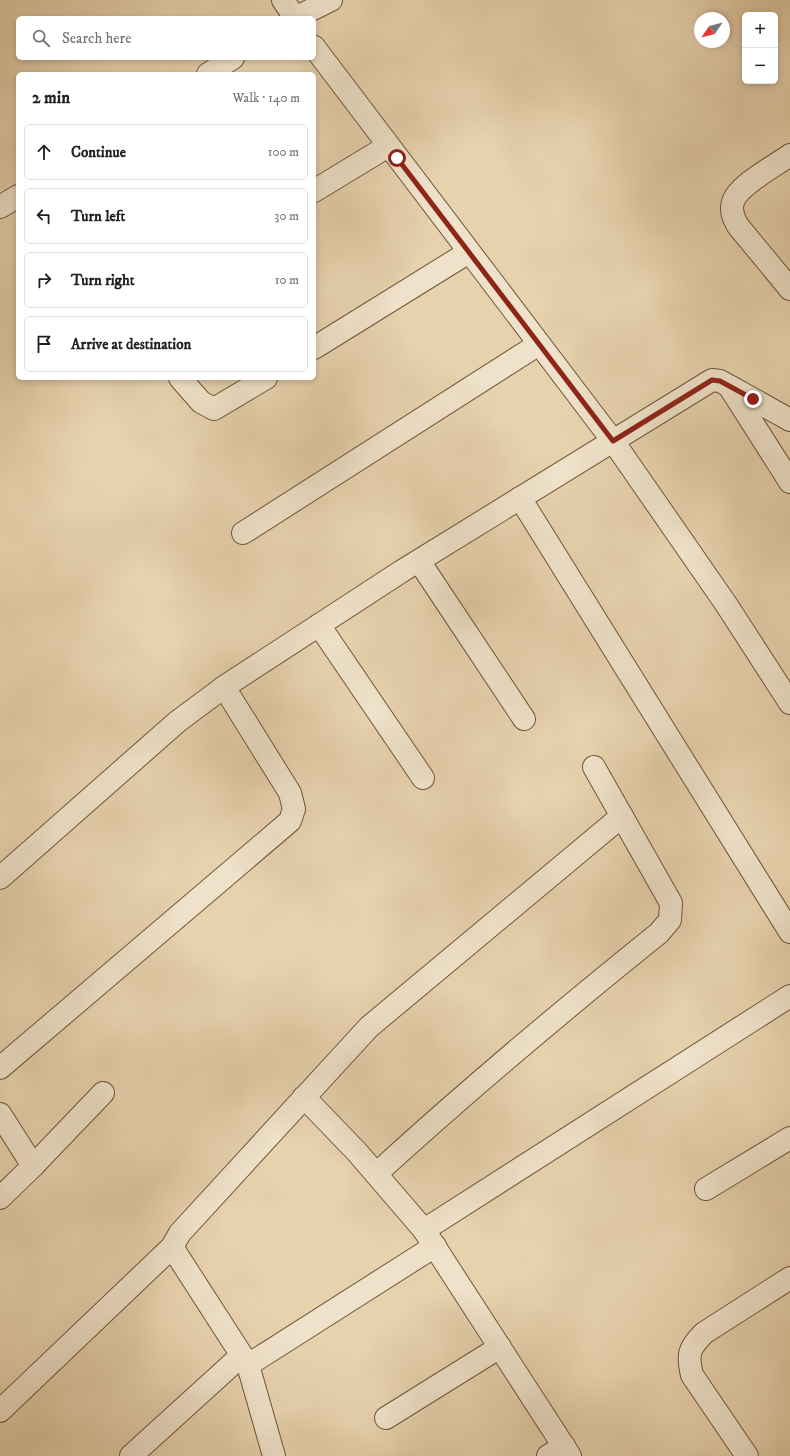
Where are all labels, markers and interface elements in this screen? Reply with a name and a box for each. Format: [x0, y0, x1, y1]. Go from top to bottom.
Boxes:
north arrow [694, 12, 730, 48]
map controls [742, 12, 778, 84]
button: + [742, 12, 778, 48]
search box [16, 16, 316, 60]
icon: search [30, 27, 52, 49]
text: Search here [62, 29, 131, 48]
button: − [742, 48, 778, 84]
text: 2 min [32, 87, 70, 109]
text: Walk · 140 m [232, 90, 300, 106]
icon: ahead [33, 141, 55, 163]
text: Continue [71, 143, 126, 162]
text: 100 m [268, 144, 299, 160]
route start [388, 149, 406, 167]
icon: left [33, 205, 55, 227]
text: Turn left [71, 207, 125, 226]
text: 30 m [275, 208, 299, 224]
icon: right [33, 269, 55, 291]
text: Turn right [71, 271, 134, 290]
text: 10 m [275, 272, 299, 288]
icon: arrive [33, 333, 55, 355]
text: Arrive at destination [71, 335, 191, 354]
route end [744, 390, 762, 408]

